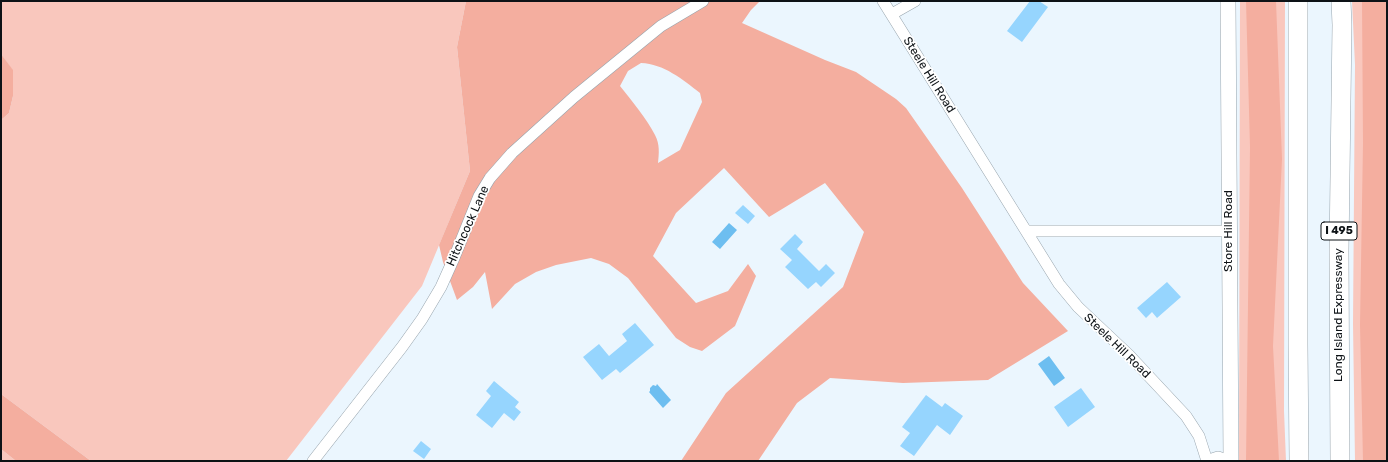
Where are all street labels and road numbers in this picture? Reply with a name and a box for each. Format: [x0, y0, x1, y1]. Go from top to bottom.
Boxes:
street label: Steele Hill Road [900, 34, 958, 116]
street label: Hitchcock Lane [444, 183, 492, 269]
street label: Store Hill Road [1222, 190, 1236, 272]
road number: I 495 [1321, 222, 1357, 240]
street label: Long Island Expressway [1332, 248, 1346, 382]
street label: Steele Hill Road [1081, 311, 1153, 381]

